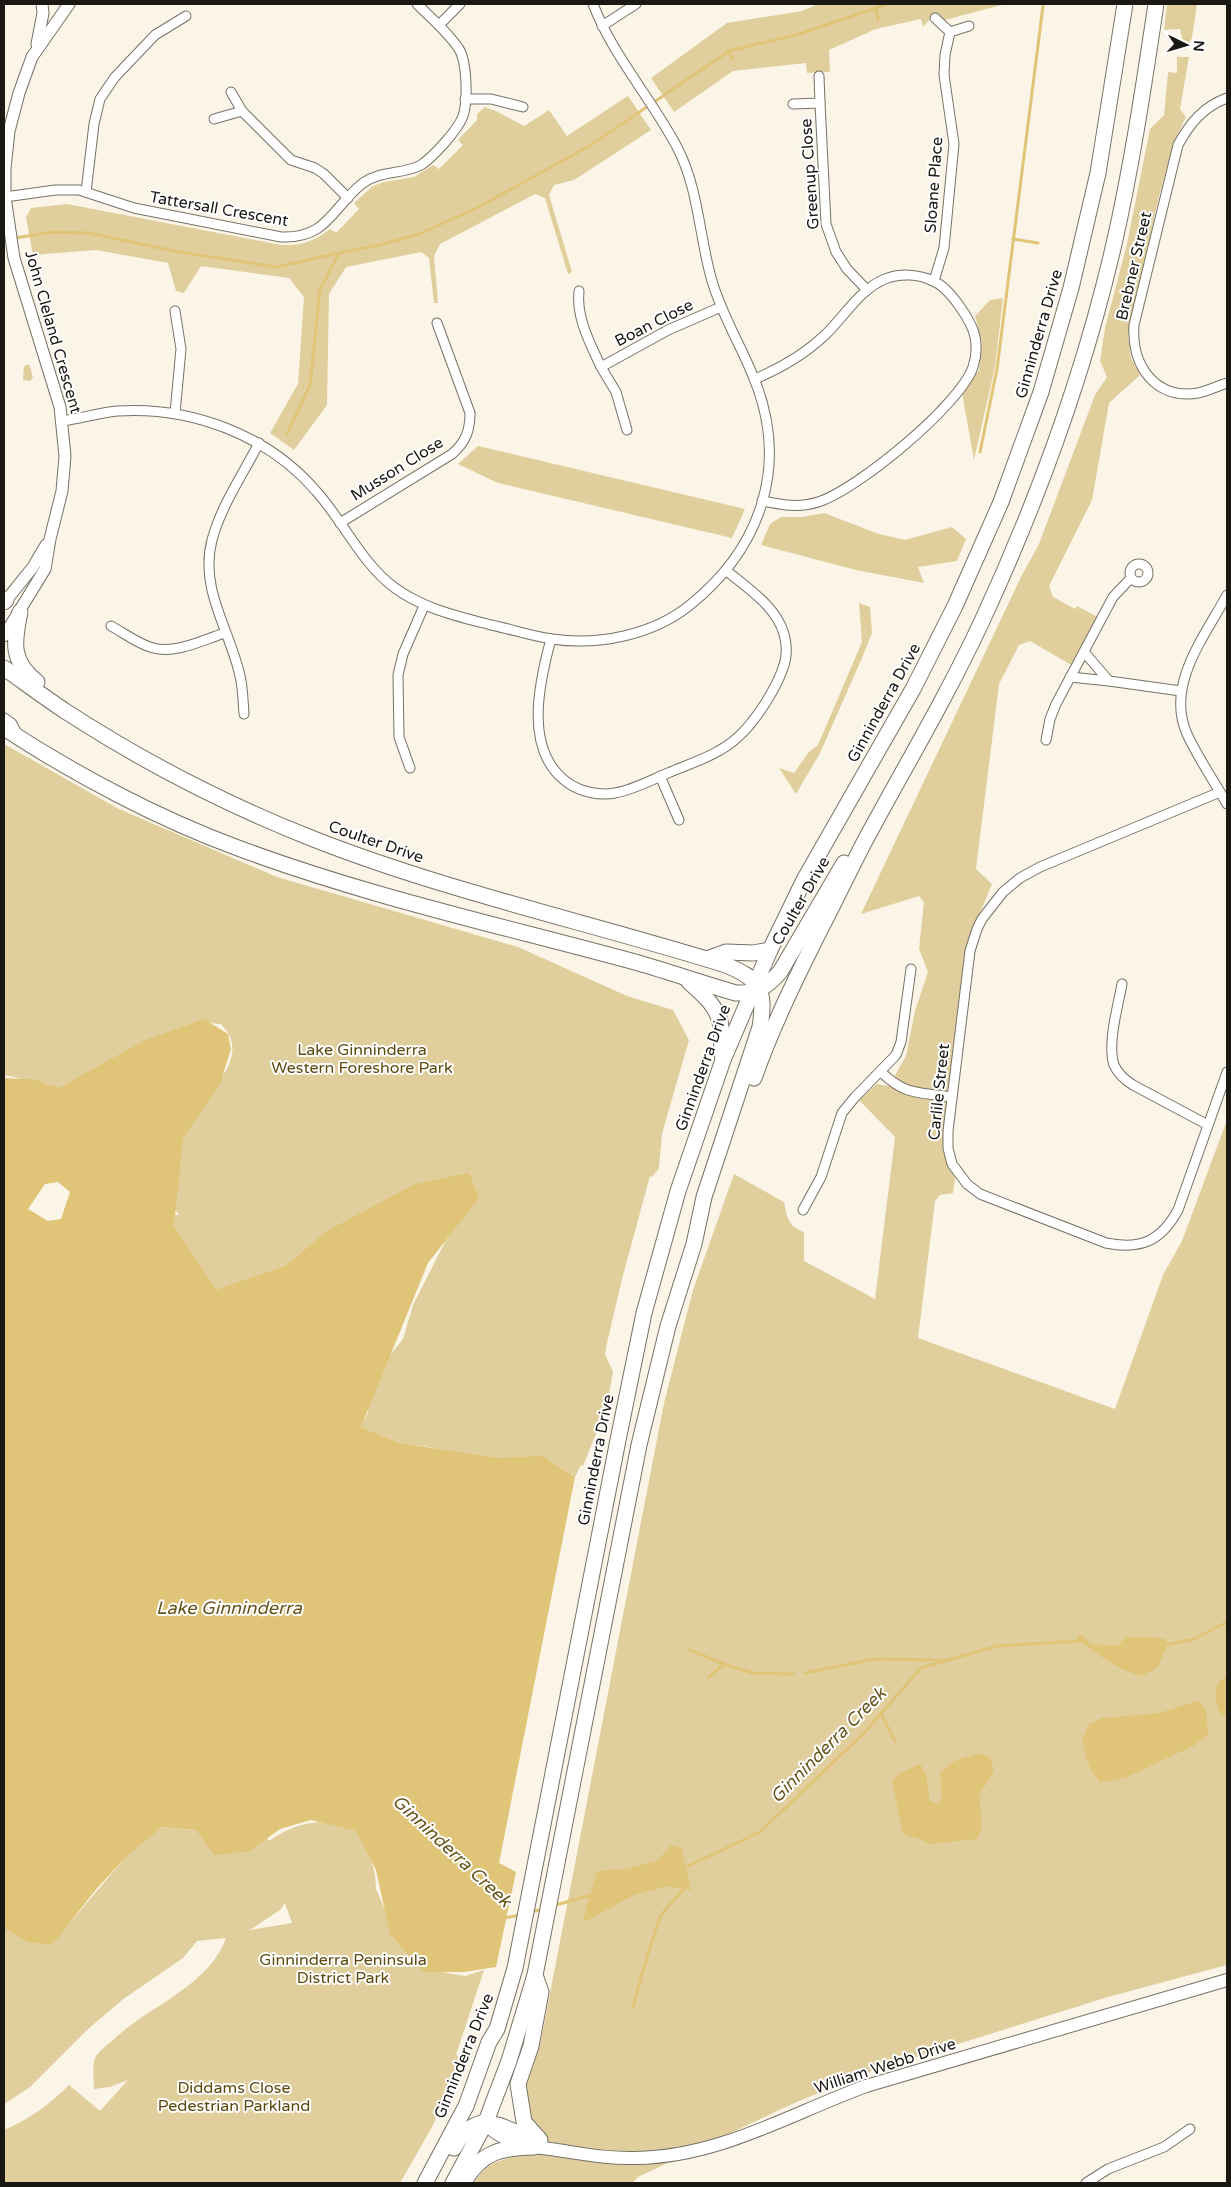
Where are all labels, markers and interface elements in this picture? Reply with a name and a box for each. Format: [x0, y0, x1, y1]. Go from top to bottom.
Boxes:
north arrow [1161, 20, 1211, 70]
text: N [1189, 40, 1207, 52]
street label: Greenup Close [796, 118, 824, 230]
street label: Sloane Place [921, 136, 947, 234]
street label: Tattersall Crescent [148, 187, 290, 231]
street label: Brebner Street [1112, 210, 1156, 322]
street label: John Cleland Crescent [20, 248, 86, 416]
street label: Ginninderra Drive [1011, 267, 1067, 401]
street label: Boan Close [612, 295, 696, 351]
street label: Musson Close [347, 433, 447, 505]
street label: Ginninderra Drive [843, 640, 925, 766]
street label: Coulter Drive [326, 816, 426, 868]
street label: Coulter Drive [768, 853, 834, 949]
street label: Ginninderra Drive [671, 1002, 735, 1134]
park label: Lake Ginninderra Western Foreshore Park [271, 1040, 453, 1078]
street label: Carlile Street [924, 1043, 954, 1141]
street label: Ginninderra Drive [573, 1393, 619, 1527]
water label: Lake Ginninderra [156, 1597, 303, 1619]
water label: Ginninderra Creek [765, 1682, 891, 1808]
water label: Ginninderra Creek [388, 1790, 517, 1913]
park label: Ginninderra Peninsula District Park [259, 1950, 427, 1988]
street label: Ginninderra Drive [430, 1990, 498, 2122]
street label: William Webb Drive [811, 2034, 959, 2098]
park label: Diddams Close Pedestrian Parkland [158, 2078, 310, 2116]

